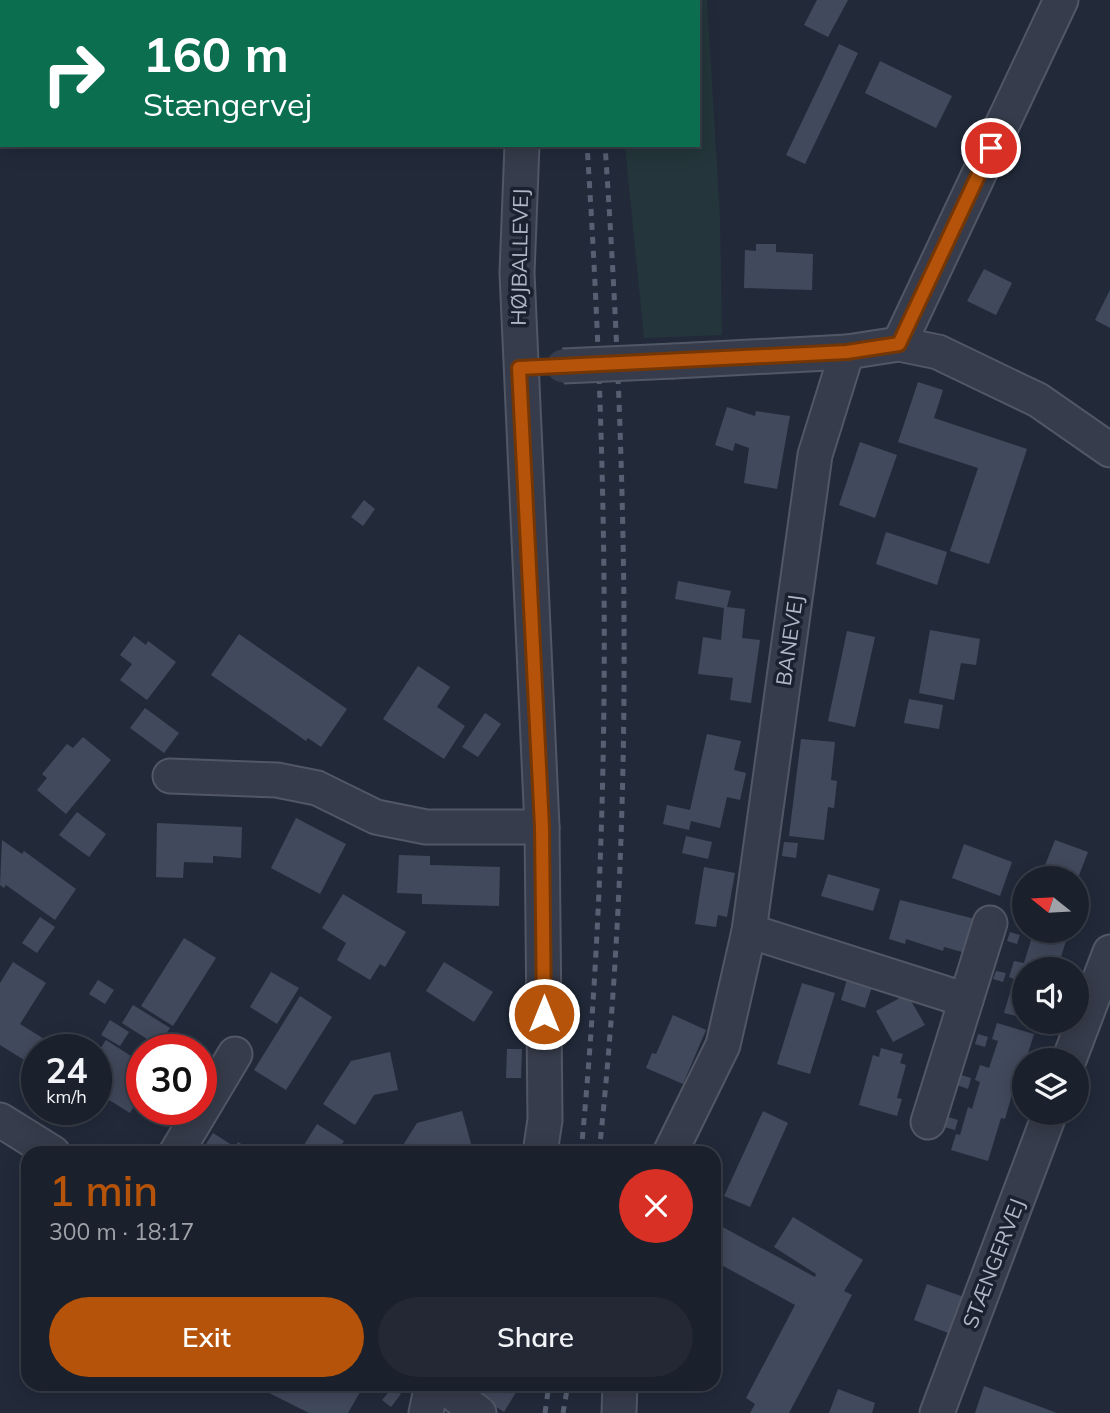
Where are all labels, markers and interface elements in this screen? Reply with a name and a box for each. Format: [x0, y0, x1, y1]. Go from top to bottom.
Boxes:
text: 160 m [143, 23, 289, 84]
icon: right [28, 28, 119, 119]
text: Stængervej [143, 84, 312, 124]
pin [961, 118, 1021, 178]
icon: arrive [972, 129, 1010, 167]
street label: HØJBALLEVEJ [505, 188, 533, 326]
street label: BANEVEJ [770, 593, 808, 687]
north arrow [1012, 866, 1088, 943]
map controls [1012, 866, 1089, 1125]
button: sound [1012, 957, 1089, 1034]
position arrow [507, 977, 581, 1051]
speed limit sign: 30 [126, 1034, 217, 1125]
text: 24 [45, 1048, 88, 1092]
button: layers [1012, 1048, 1089, 1125]
text: km/h [46, 1085, 87, 1108]
text: 1 min [49, 1164, 158, 1217]
button: close [619, 1169, 693, 1243]
street label: STÆNGERVEJ [956, 1195, 1030, 1331]
text: 300 m · 18:17 [49, 1217, 194, 1246]
button: Exit [49, 1297, 364, 1377]
button: Share [378, 1297, 693, 1377]

